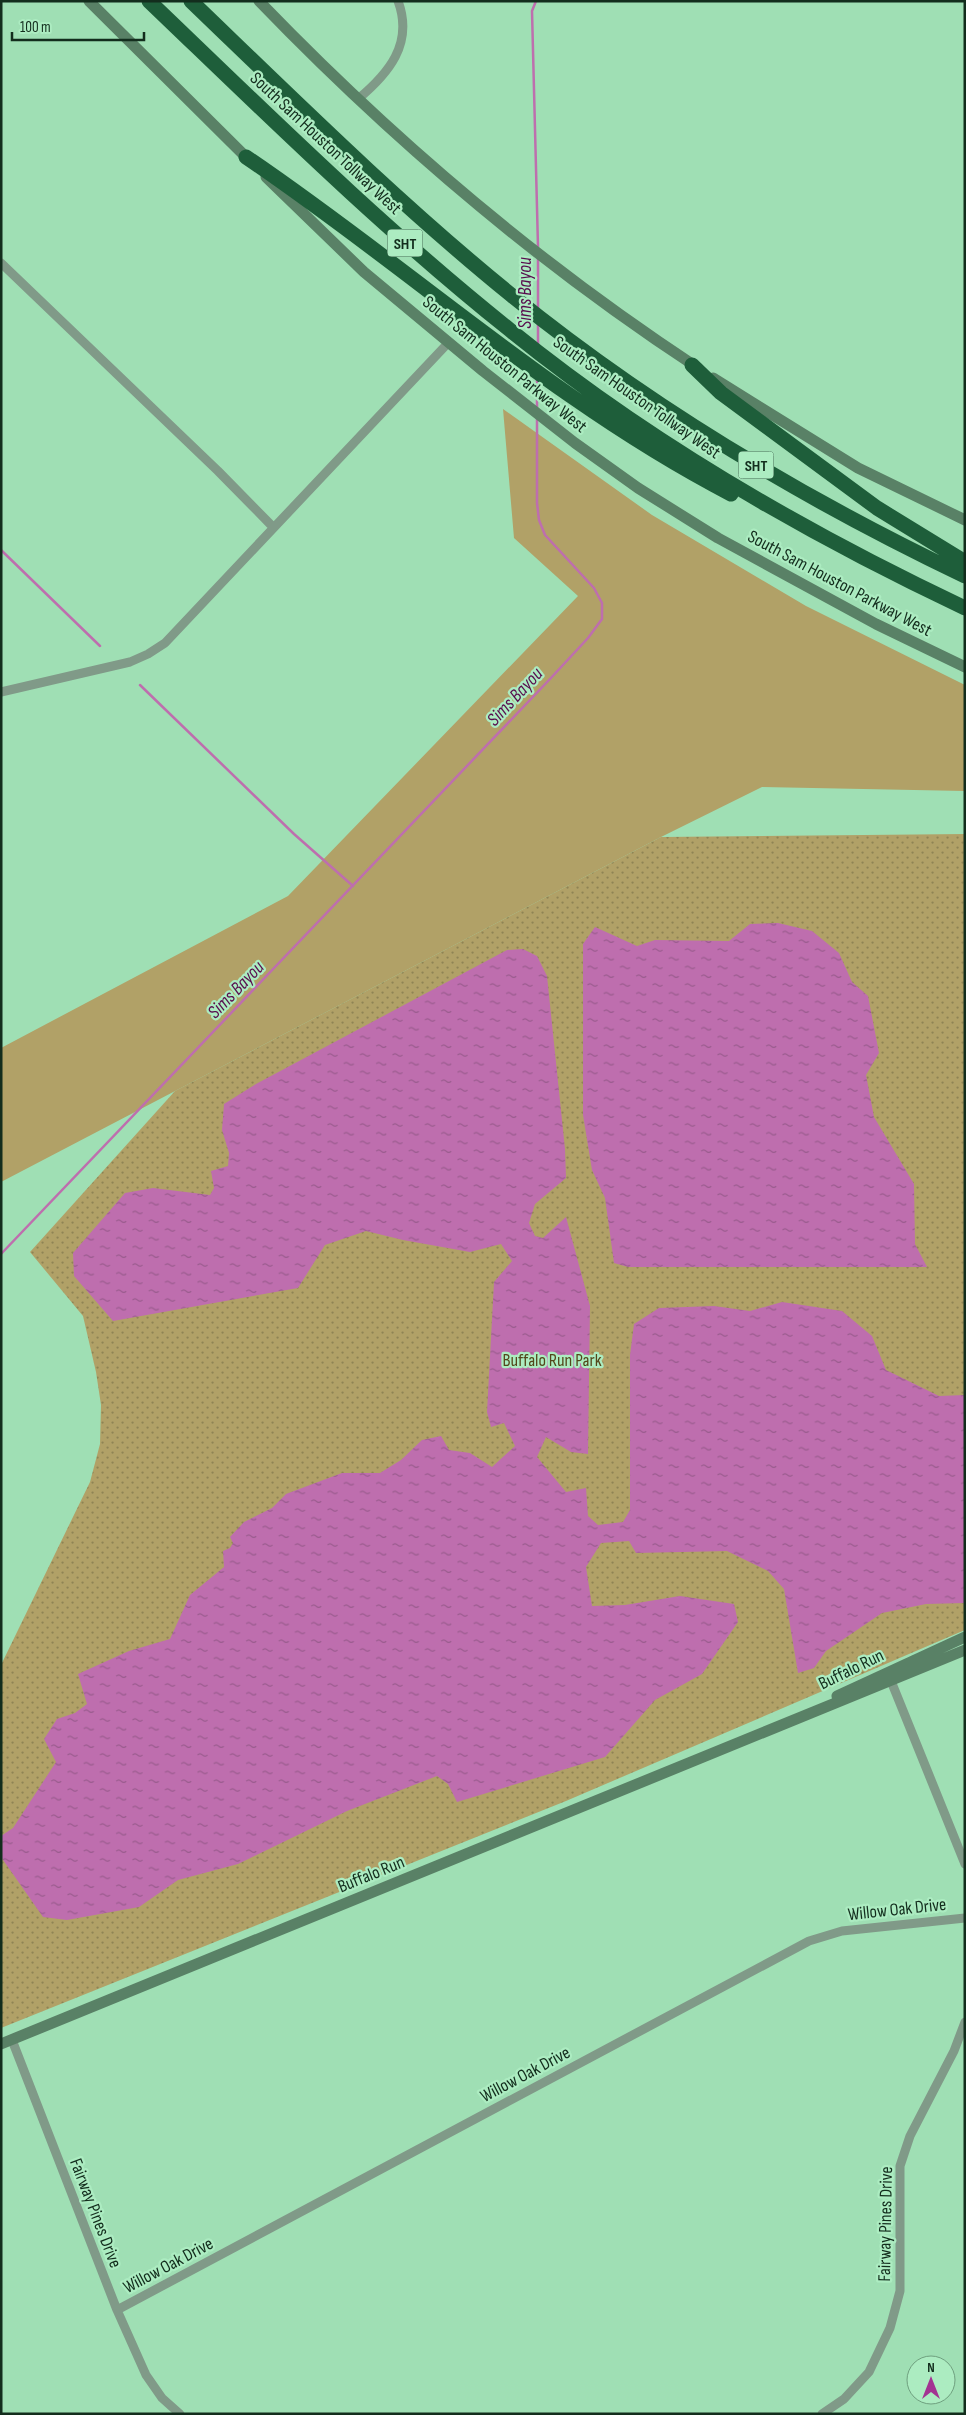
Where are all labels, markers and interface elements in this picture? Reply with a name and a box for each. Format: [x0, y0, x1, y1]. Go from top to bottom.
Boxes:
scale bar [12, 10, 145, 42]
text: 100 m [20, 18, 51, 37]
street label: South Sam Houston Tollway West [246, 68, 406, 219]
road number: SHT [388, 230, 422, 256]
water label: Sims Bayou [514, 257, 537, 329]
street label: South Sam Houston Parkway West [418, 292, 591, 437]
street label: South Sam Houston Tollway West [549, 332, 725, 463]
road number: SHT [738, 452, 774, 478]
street label: South Sam Houston Parkway West [744, 526, 936, 641]
water label: Sims Bayou [482, 663, 548, 731]
water label: Sims Bayou [203, 956, 269, 1024]
park label: Buffalo Run Park [502, 1350, 602, 1371]
street label: Buffalo Run [815, 1645, 887, 1694]
street label: Buffalo Run [335, 1852, 407, 1897]
street label: Willow Oak Drive [847, 1894, 947, 1925]
street label: Willow Oak Drive [477, 2042, 574, 2107]
street label: Fairway Pines Drive [65, 2156, 126, 2271]
street label: Fairway Pines Drive [874, 2166, 897, 2282]
street label: Willow Oak Drive [120, 2233, 217, 2298]
north arrow [906, 2355, 956, 2405]
text: N [927, 2359, 935, 2376]

